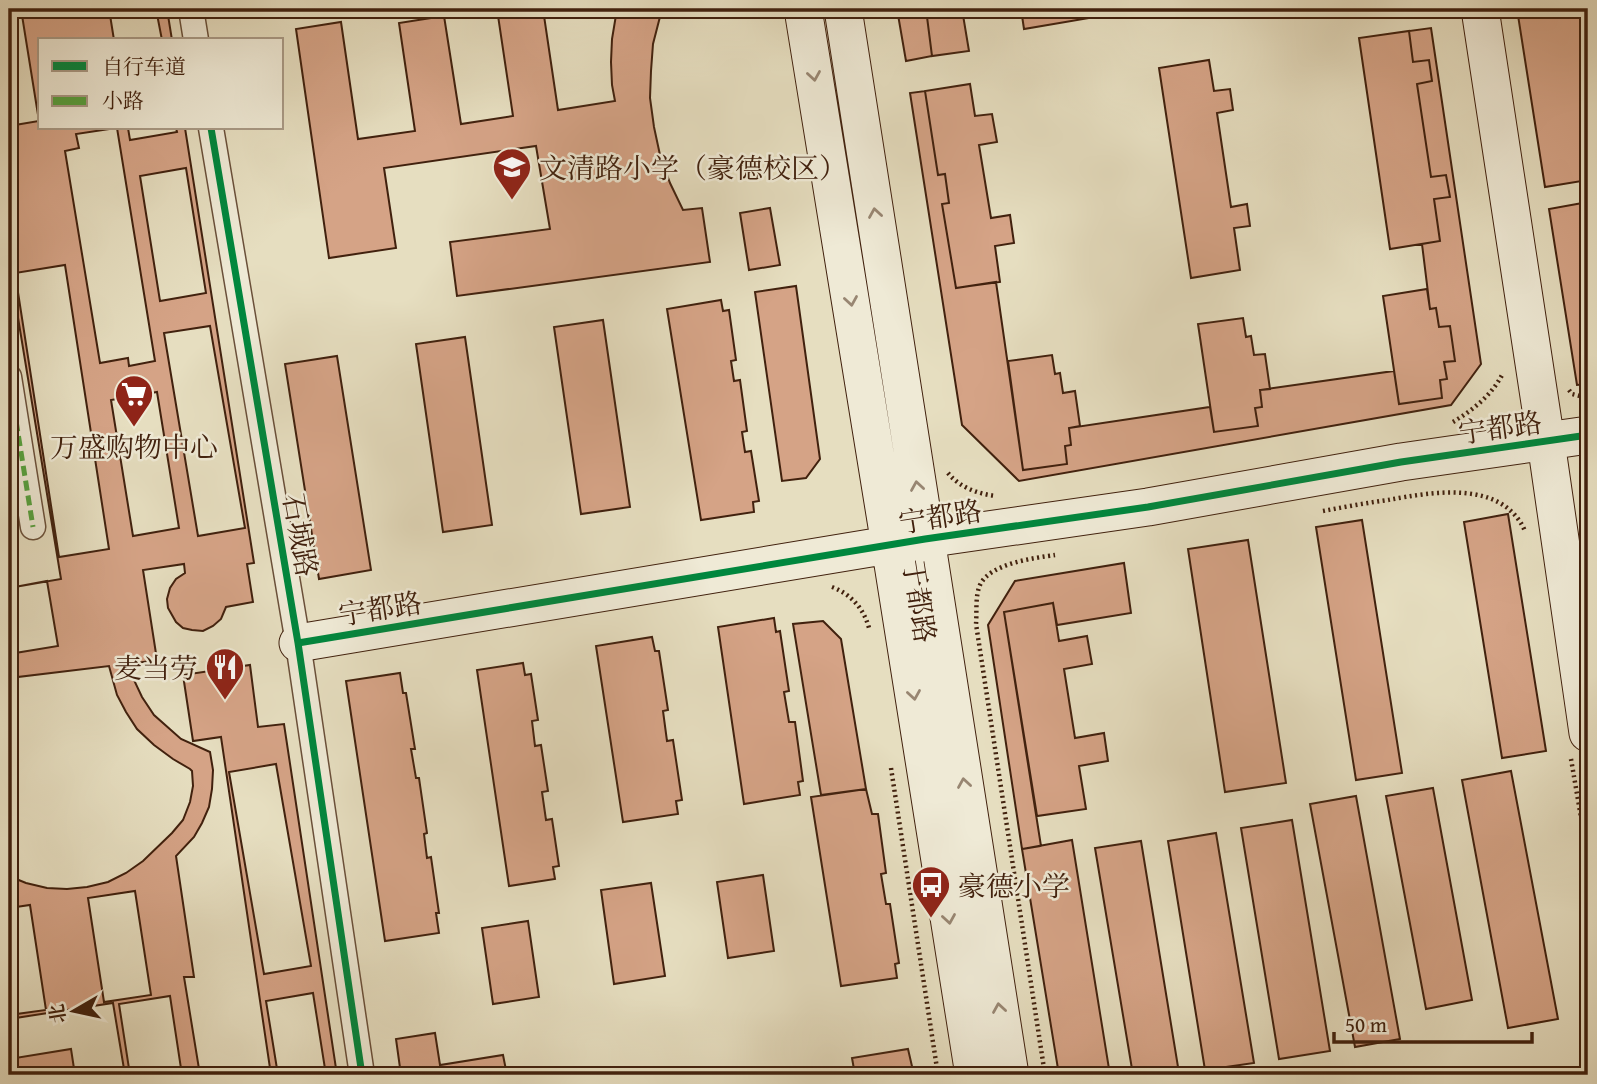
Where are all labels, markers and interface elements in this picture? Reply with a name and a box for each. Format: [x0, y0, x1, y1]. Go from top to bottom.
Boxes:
legend [38, 38, 284, 130]
text: 自行车道 [102, 51, 186, 82]
one-way arrow [806, 70, 821, 82]
text: 小路 [102, 85, 144, 116]
school or university icon: 文清路小学（豪德校区） [491, 146, 533, 201]
place label: 文清路小学（豪德校区） [539, 147, 847, 188]
one-way arrow [868, 207, 883, 218]
one-way arrow [843, 295, 858, 307]
supermarket icon: 万盛购物中心 [113, 373, 155, 428]
street label: 宁都路 [1456, 401, 1544, 453]
place label: 万盛购物中心 [50, 426, 218, 467]
one-way arrow [910, 480, 925, 492]
street label: 宁都路 [895, 489, 985, 543]
street label: 石城路 [274, 490, 328, 580]
street label: 于都路 [893, 556, 947, 646]
street label: 宁都路 [335, 581, 425, 635]
restaurant icon: 麦当劳 [204, 646, 246, 701]
place label: 麦当劳 [114, 647, 198, 688]
one-way arrow [906, 689, 921, 700]
one-way arrow [957, 777, 972, 789]
bus stop icon: 豪德小学 [910, 864, 952, 919]
place label: 豪德小学 [958, 865, 1070, 906]
one-way arrow [941, 913, 956, 925]
north arrow [38, 976, 108, 1046]
scale bar [1334, 1000, 1532, 1044]
text: 北 [42, 1002, 73, 1025]
one-way arrow [992, 1002, 1007, 1014]
text: 50 m [1345, 1009, 1387, 1040]

